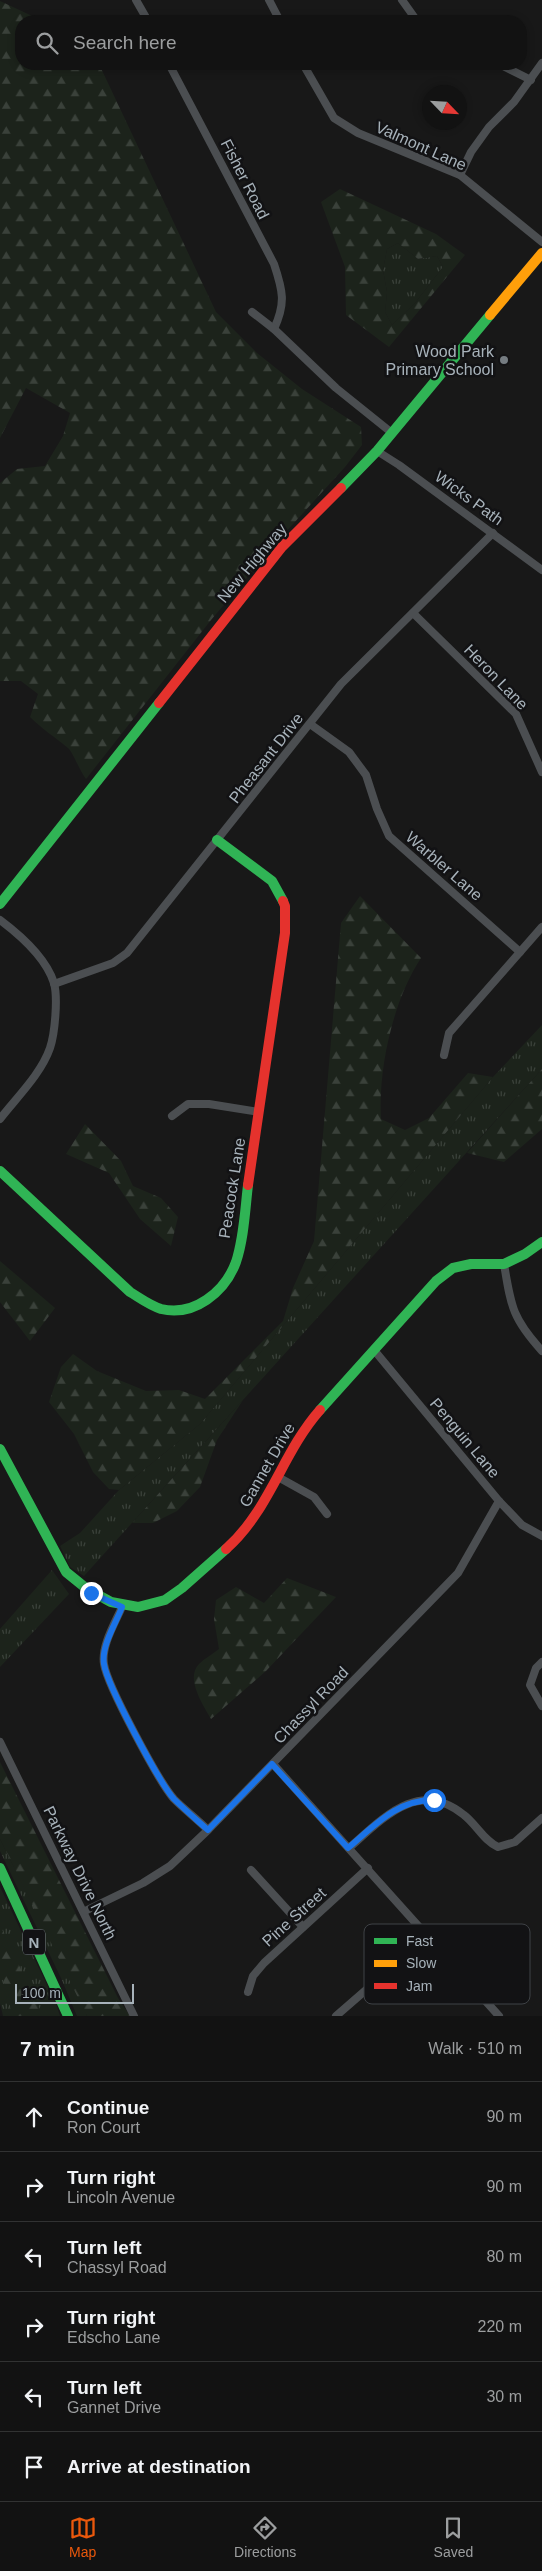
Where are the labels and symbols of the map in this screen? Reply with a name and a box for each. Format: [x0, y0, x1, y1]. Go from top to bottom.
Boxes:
north arrow [422, 85, 467, 130]
street label: Valmont Lane [373, 118, 469, 174]
street label: Fisher Road [218, 136, 272, 222]
place label: Wood Park Primary School [386, 343, 495, 378]
marker: Wood Park Primary School [498, 354, 510, 366]
street label: Wicks Path [432, 468, 506, 528]
street label: New Highway [214, 520, 290, 606]
street label: Heron Lane [461, 641, 531, 713]
street label: Pheasant Drive [226, 710, 306, 806]
street label: Warbler Lane [402, 828, 486, 904]
street label: Peacock Lane [216, 1136, 248, 1239]
street label: Penguin Lane [427, 1395, 503, 1481]
street label: Gannet Drive [236, 1420, 298, 1510]
route end [80, 1582, 103, 1605]
street label: Chassyl Road [270, 1663, 352, 1747]
route start [423, 1789, 446, 1812]
street label: Parkway Drive North [40, 1803, 120, 1943]
street label: Pine Street [259, 1884, 330, 1950]
legend [364, 1924, 530, 2004]
road number: N [23, 1930, 45, 1954]
text: Fast [406, 1933, 433, 1949]
text: Slow [406, 1955, 437, 1971]
text: Jam [406, 1978, 432, 1994]
scale bar [15, 1981, 134, 2004]

